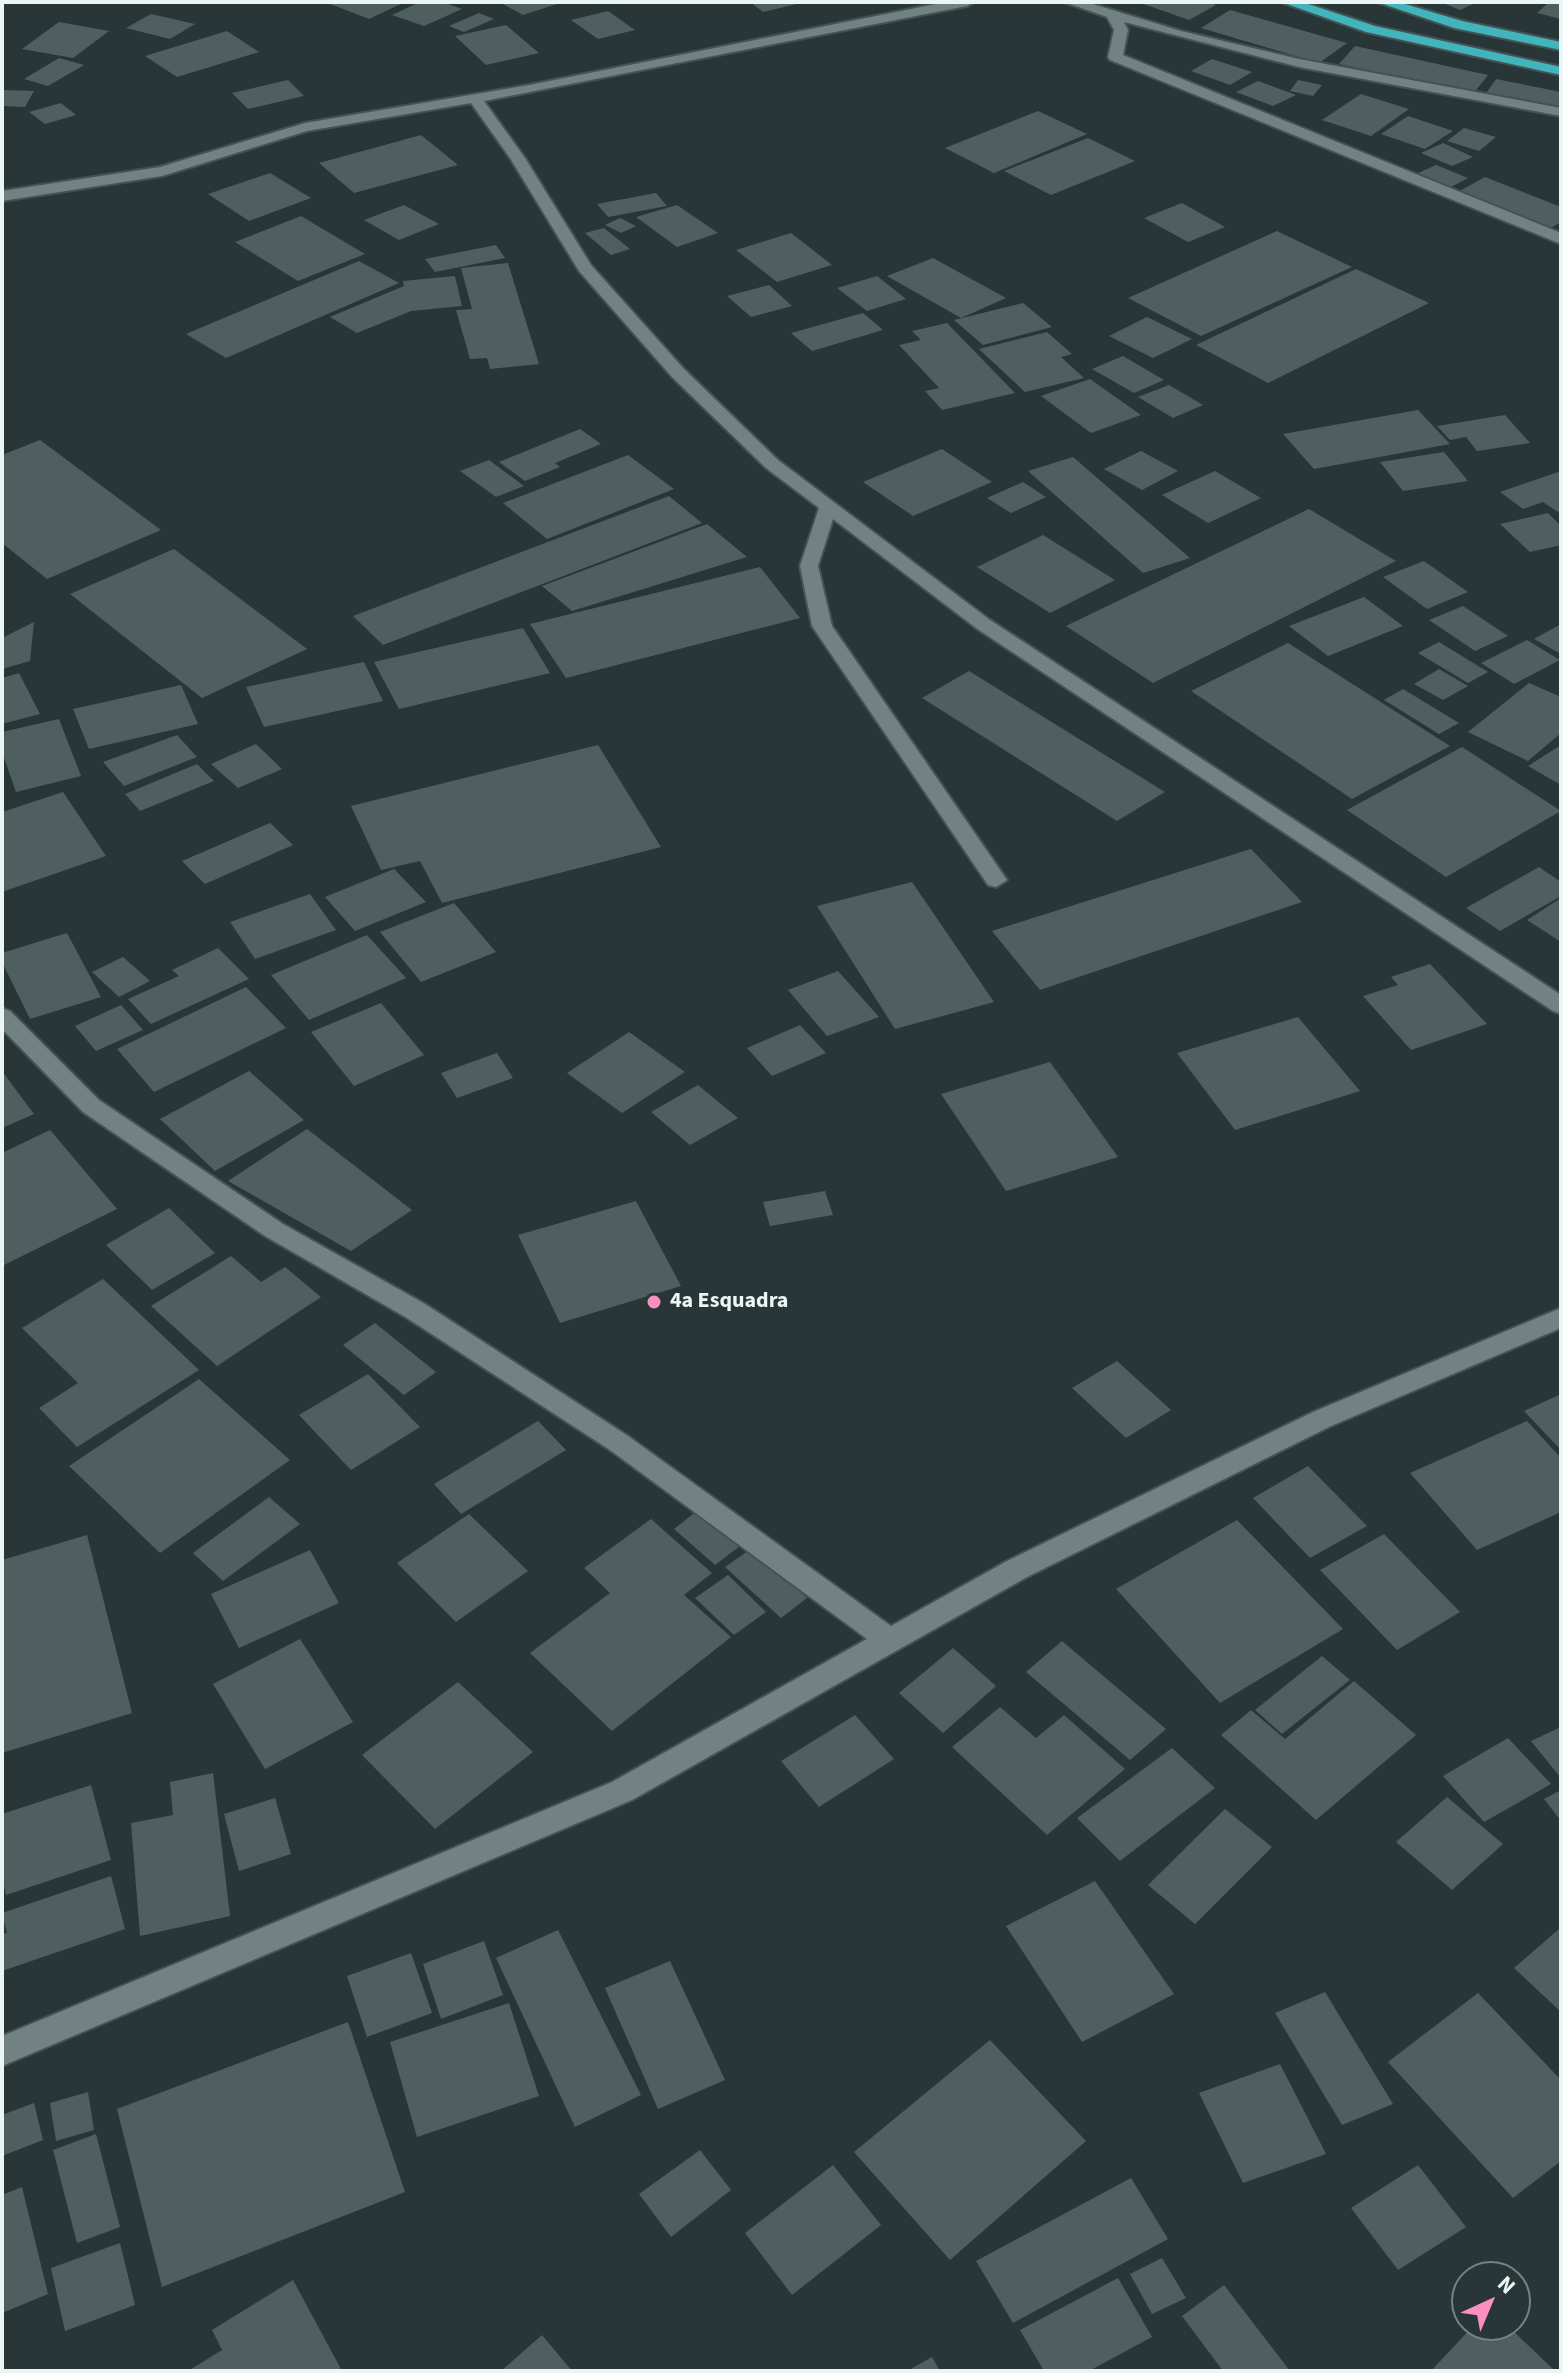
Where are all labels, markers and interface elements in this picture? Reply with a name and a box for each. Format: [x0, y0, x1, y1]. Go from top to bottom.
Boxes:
place label: 4a Esquadra [670, 1289, 788, 1315]
marker: 4a Esquadra [645, 1293, 663, 1311]
north arrow [1451, 2261, 1531, 2341]
text: N [1490, 2269, 1523, 2302]

